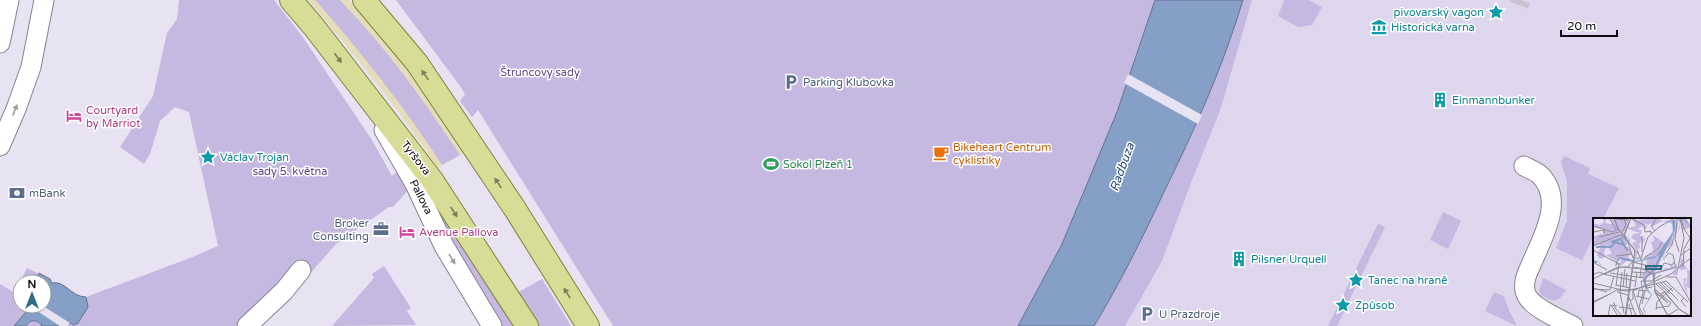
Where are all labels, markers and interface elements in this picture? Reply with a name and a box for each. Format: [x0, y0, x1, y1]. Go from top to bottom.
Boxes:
place icon: pivovarský vagon [1487, 3, 1505, 21]
place label: pivovarský vagon [1393, 6, 1484, 19]
scale bar [1561, 12, 1617, 38]
museum icon: Historická varna [1370, 18, 1388, 36]
text: 20 m [1567, 19, 1596, 33]
place label: Historická varna [1391, 21, 1475, 34]
one-way arrow [334, 52, 342, 63]
park label: Štruncovy sady [500, 65, 580, 79]
one-way arrow [421, 70, 429, 80]
parking icon: Parking Klubovka [782, 73, 800, 91]
place label: Parking Klubovka [803, 76, 894, 89]
building icon: Einmannbunker [1431, 91, 1449, 109]
place label: Einmannbunker [1452, 94, 1536, 107]
one-way arrow [13, 104, 19, 116]
place label: Courtyard by Marriot [86, 104, 140, 130]
hotel icon: Courtyard by Marriot [65, 107, 83, 125]
street label: Tyršova [399, 138, 433, 178]
place label: Bikeheart Centrum cyklistiky [953, 141, 1051, 167]
water label: Radbuza [1107, 141, 1137, 193]
cafe icon: Bikeheart Centrum cyklistiky [932, 144, 950, 162]
place icon: Václav Trojan [199, 148, 217, 166]
place label: Václav Trojan [220, 151, 289, 164]
sports icon: Sokol Plzeň 1 [762, 155, 780, 173]
place label: Sokol Plzeň 1 [783, 158, 853, 171]
park label: sady 5. května [253, 165, 327, 178]
street label: Pallova [407, 177, 435, 217]
one-way arrow [494, 177, 501, 189]
bank icon: mBank [8, 184, 26, 202]
place label: mBank [29, 187, 65, 200]
one-way arrow [450, 206, 457, 218]
place label: Broker Consulting [313, 217, 370, 243]
inset map [1593, 218, 1691, 316]
office icon: Broker Consulting [372, 220, 390, 238]
hotel icon: Avenue Pallova [398, 223, 416, 241]
place label: Avenue Pallova [419, 226, 499, 239]
building icon: Pilsner Urquell [1230, 250, 1248, 268]
one-way arrow [448, 253, 455, 265]
place label: Pilsner Urquell [1251, 253, 1327, 266]
place icon: Tanec na hraně [1347, 271, 1365, 289]
north arrow [12, 274, 52, 314]
place label: Tanec na hraně [1368, 274, 1447, 287]
text: N [28, 278, 36, 291]
one-way arrow [563, 288, 571, 298]
place icon: Způsob [1334, 296, 1352, 314]
place label: Způsob [1355, 299, 1395, 312]
parking icon: U Prazdroje [1138, 305, 1156, 323]
place label: U Prazdroje [1159, 308, 1220, 321]

